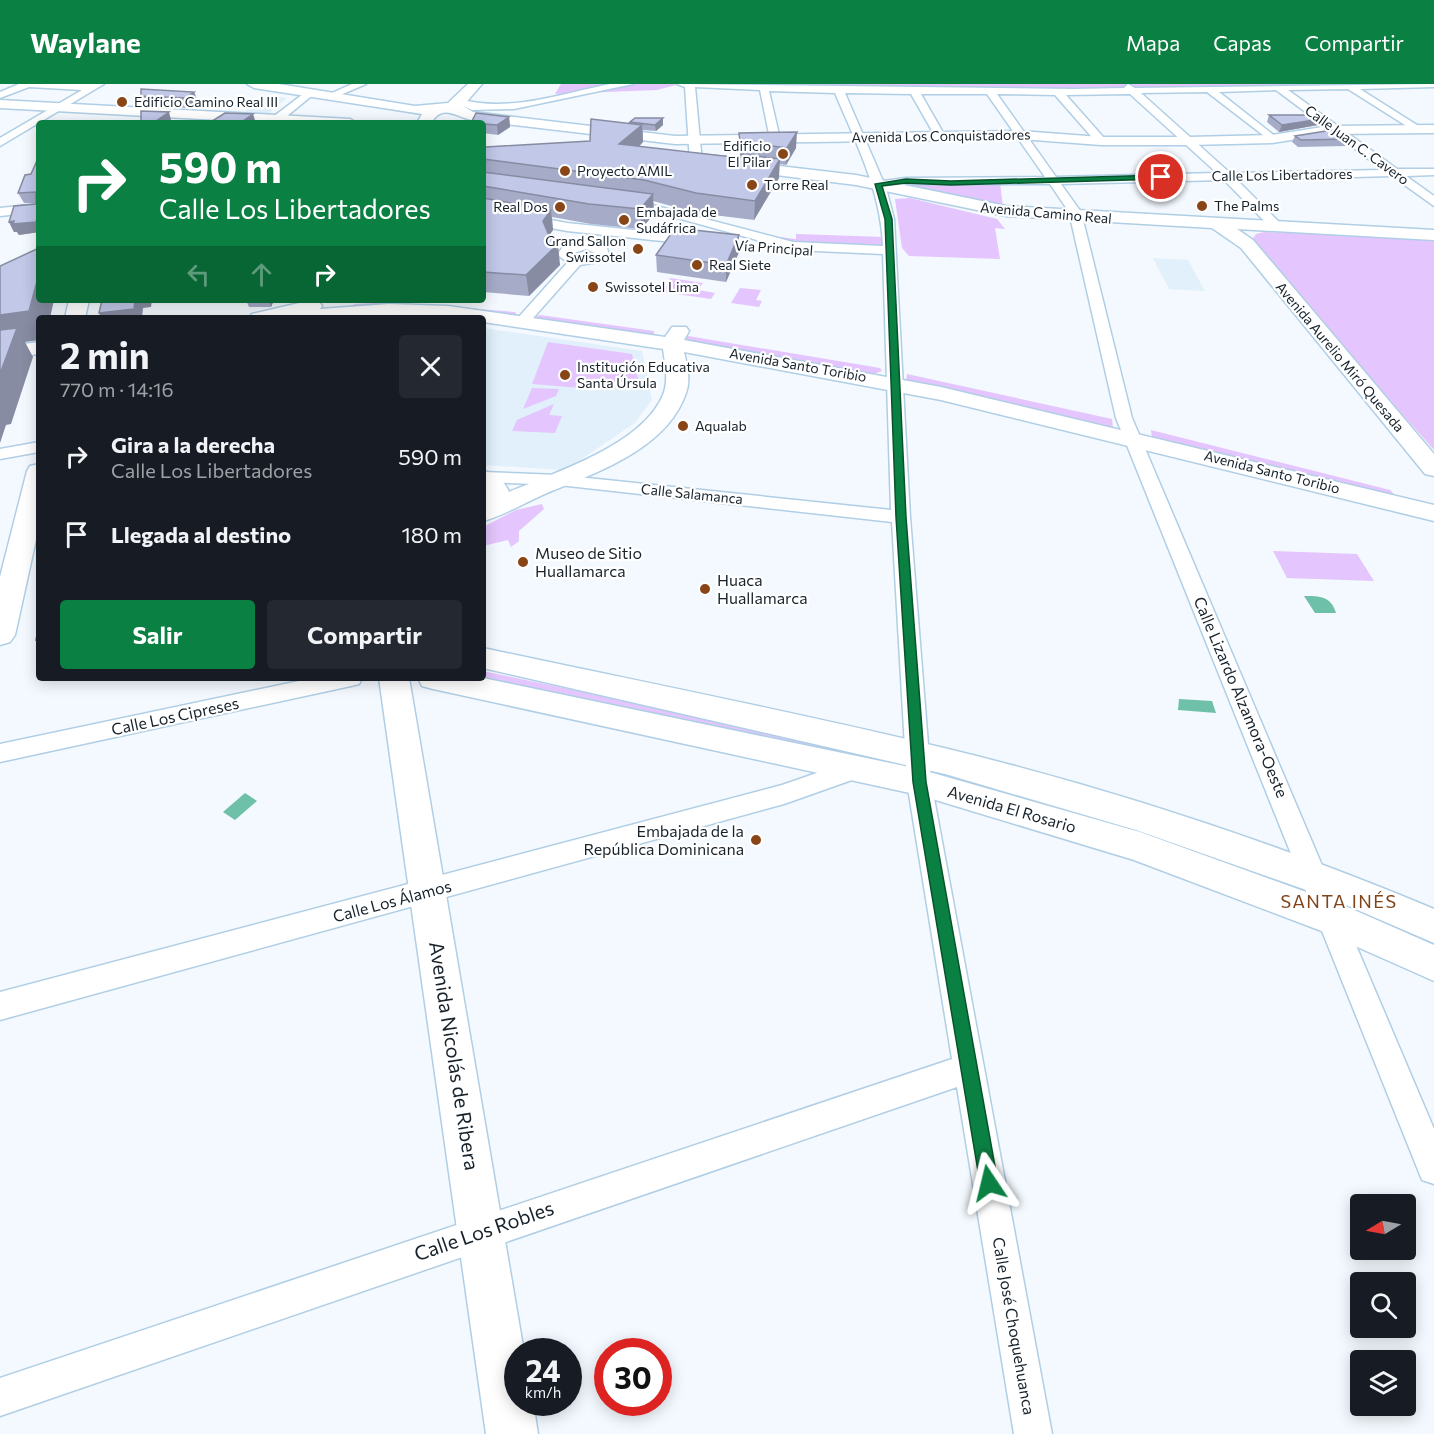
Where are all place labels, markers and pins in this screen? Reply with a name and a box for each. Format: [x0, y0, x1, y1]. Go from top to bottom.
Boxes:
place label: Edificio Camino Real III [134, 93, 278, 110]
marker: Edificio Camino Real III [115, 95, 129, 109]
place label: Edificio El Pilar [723, 137, 771, 170]
marker: Edificio El Pilar [776, 147, 790, 161]
pin [1135, 151, 1186, 202]
place label: Proyecto AMIL [577, 162, 672, 179]
marker: Proyecto AMIL [558, 164, 572, 178]
place label: Torre Real [764, 176, 828, 193]
marker: Torre Real [745, 178, 759, 192]
place label: The Palms [1214, 197, 1279, 214]
place label: Real Dos [493, 198, 548, 215]
marker: The Palms [1195, 199, 1209, 213]
marker: Real Dos [553, 200, 567, 214]
place label: Embajada de Sudáfrica [636, 203, 717, 236]
marker: Embajada de Sudáfrica [617, 213, 631, 227]
place label: Grand Sallon Swissotel [545, 232, 626, 265]
marker: Grand Sallon Swissotel [631, 242, 645, 256]
place label: Real Siete [709, 256, 771, 273]
marker: Real Siete [690, 258, 704, 272]
place label: Swissotel Lima [605, 278, 699, 295]
marker: Swissotel Lima [586, 280, 600, 294]
place label: Institución Educativa Santa Úrsula [577, 358, 710, 391]
marker: Institución Educativa Santa Úrsula [558, 368, 572, 382]
place label: Aqualab [695, 417, 747, 434]
marker: Aqualab [676, 419, 690, 433]
place label: Museo de Sitio Huallamarca [535, 543, 642, 580]
marker: Museo de Sitio Huallamarca [516, 555, 530, 569]
place label: Huaca Huallamarca [717, 570, 808, 607]
marker: Huaca Huallamarca [698, 582, 712, 596]
place label: Embajada de la República Dominicana [583, 821, 744, 858]
marker: Embajada de la República Dominicana [749, 833, 763, 847]

